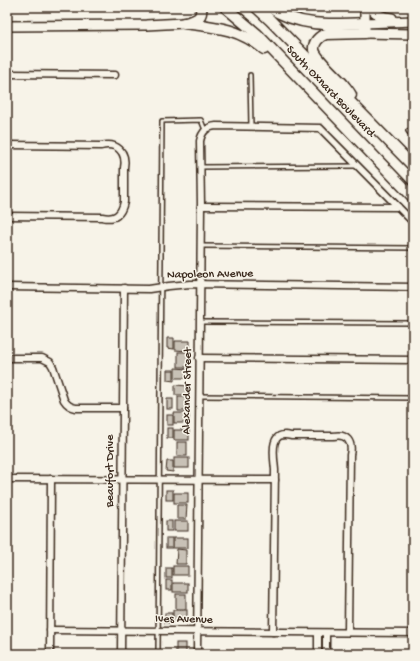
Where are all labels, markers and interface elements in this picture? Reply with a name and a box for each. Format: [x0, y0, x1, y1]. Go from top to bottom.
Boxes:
street label: South Oxnard Boulevard [283, 43, 378, 141]
street label: Napoleon Avenue [167, 267, 254, 283]
street label: Alexander Street [180, 346, 196, 435]
street label: Beaufort Drive [104, 434, 118, 508]
street label: Ives Avenue [155, 612, 214, 628]

